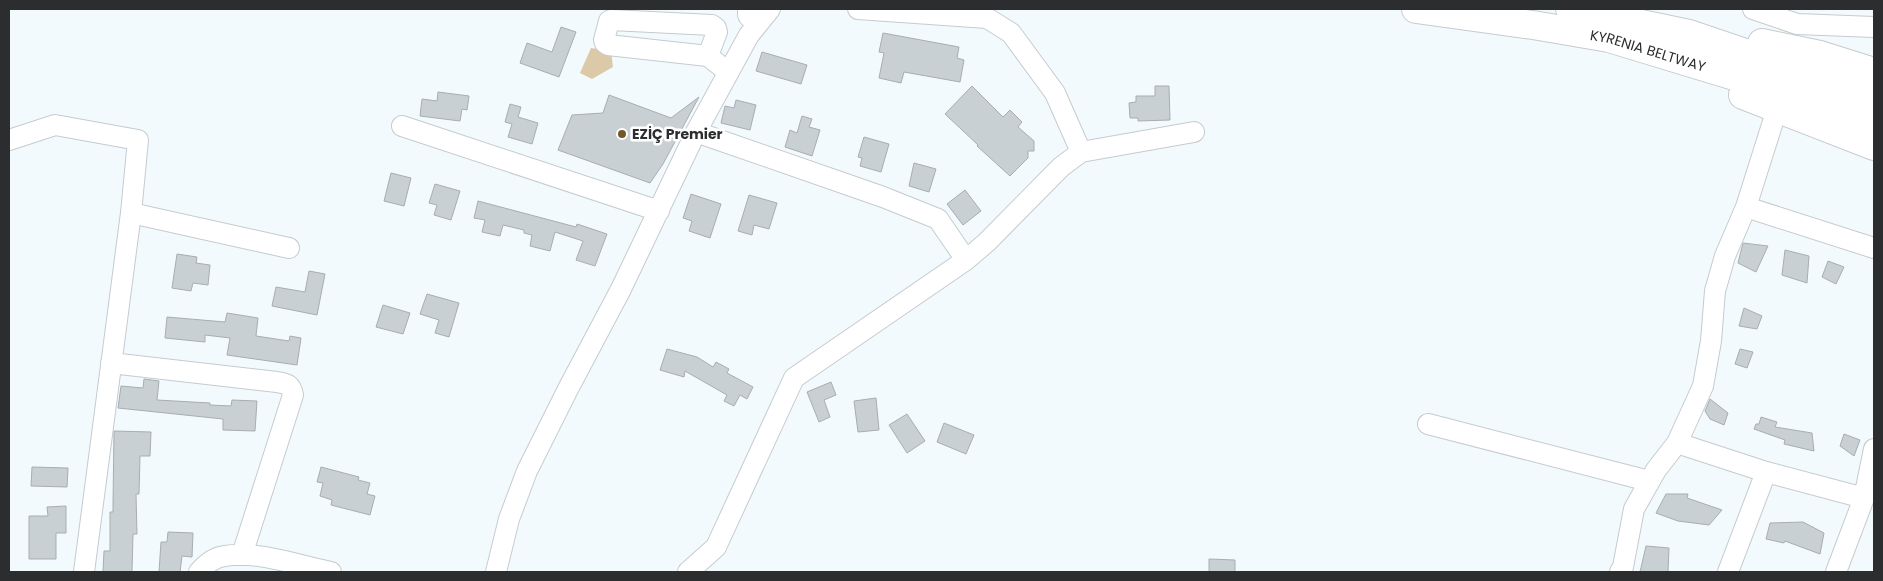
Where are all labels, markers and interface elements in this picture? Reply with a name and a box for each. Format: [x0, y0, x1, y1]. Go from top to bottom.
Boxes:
street label: KYRENIA BELTWAY [1589, 25, 1708, 77]
place label: EZİÇ Premier [632, 124, 723, 144]
marker: EZİÇ Premier [616, 128, 628, 140]

